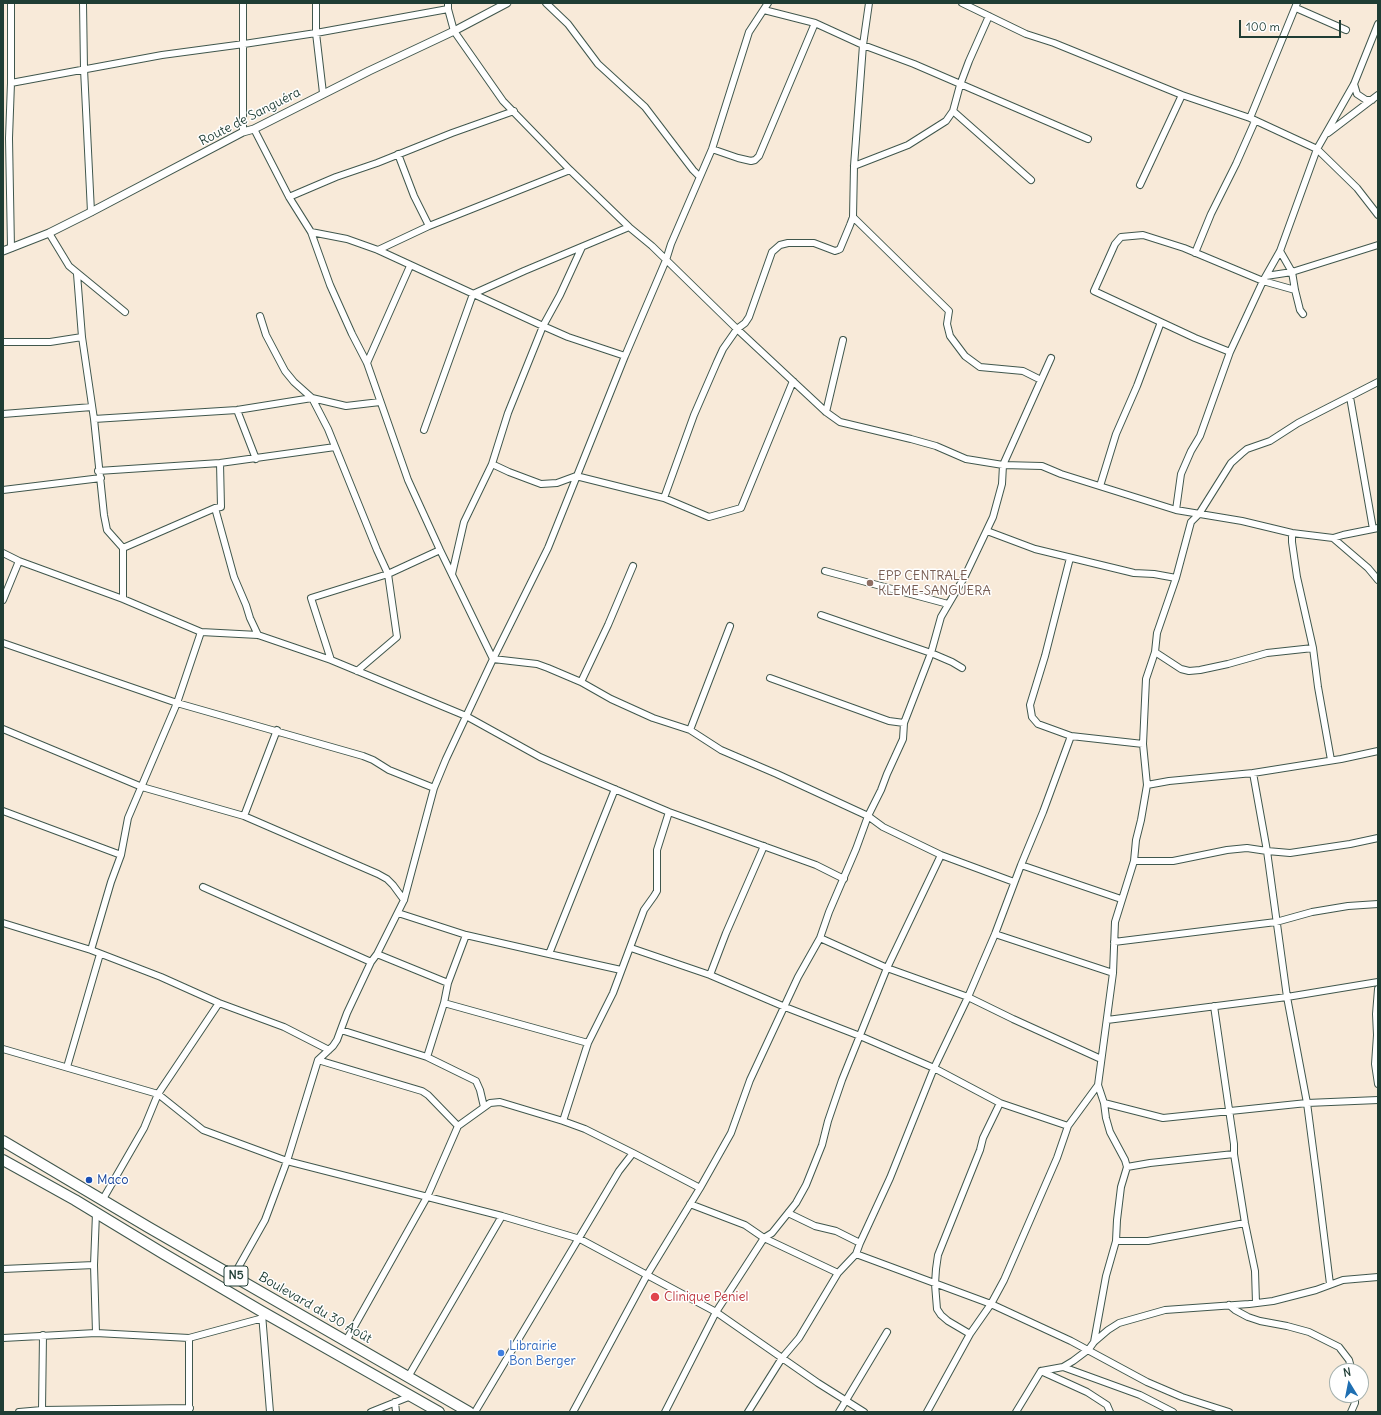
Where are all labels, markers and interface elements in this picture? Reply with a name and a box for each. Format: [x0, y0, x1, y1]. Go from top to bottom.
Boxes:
scale bar [1241, 12, 1343, 38]
text: 100 m [1246, 19, 1280, 34]
street label: Route de Sanguéra [197, 85, 303, 149]
place label: EPP CENTRALE KLEME-SANGUERA [878, 568, 991, 599]
marker: EPP CENTRALE KLEME-SANGUERA [865, 578, 875, 588]
place label: Maco [97, 1172, 129, 1188]
marker: Maco [84, 1175, 94, 1185]
road number: N5 [224, 1266, 248, 1286]
street label: Boulevard du 30 Août [256, 1269, 374, 1347]
place label: Clinique Peniel [664, 1289, 748, 1305]
marker: Clinique Peniel [649, 1291, 661, 1303]
place label: Librairie Bon Berger [509, 1338, 576, 1369]
marker: Librairie Bon Berger [496, 1348, 506, 1358]
north arrow [1329, 1363, 1369, 1403]
text: N [1342, 1365, 1352, 1380]

